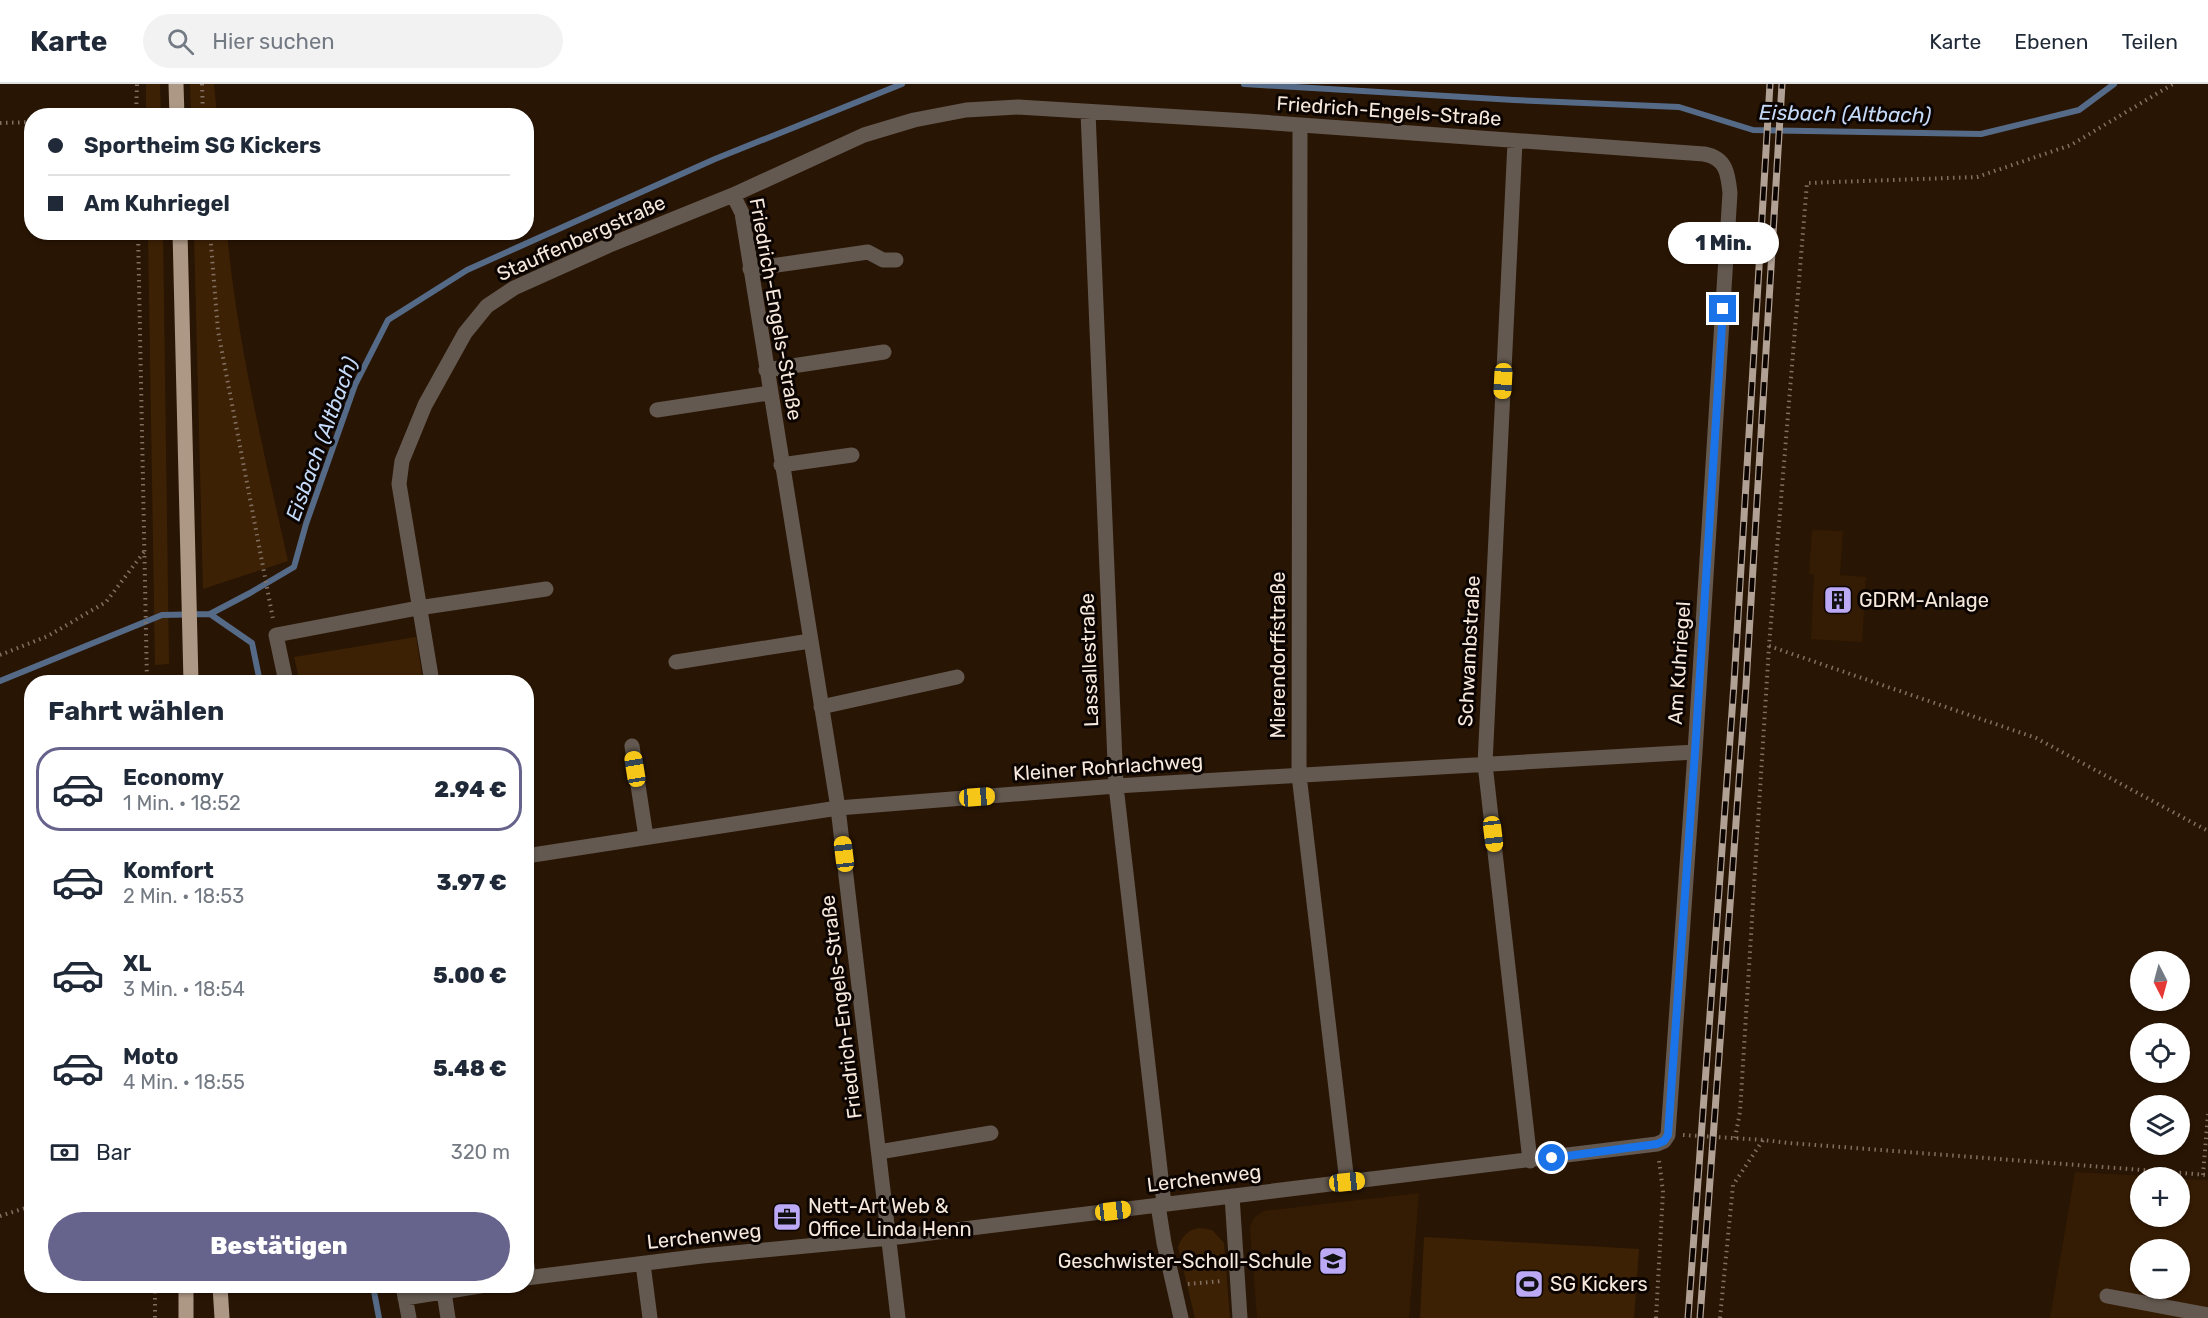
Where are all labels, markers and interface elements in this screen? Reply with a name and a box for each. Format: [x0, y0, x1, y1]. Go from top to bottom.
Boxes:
search box [143, 14, 563, 68]
text: Karte [30, 25, 107, 58]
icon: search [164, 25, 197, 58]
text: Hier suchen [212, 28, 335, 55]
text: Karte [1929, 29, 1981, 54]
text: Ebenen [2014, 29, 2088, 54]
text: Teilen [2121, 29, 2178, 54]
street label: Friedrich-Engels-Straße [1276, 91, 1502, 131]
water label: Eisbach (Altbach) [1759, 99, 1931, 128]
text: Sportheim SG Kickers [84, 132, 321, 159]
text: Am Kuhriegel [84, 190, 230, 217]
street label: Stauffenbergstraße [493, 190, 669, 286]
street label: Friedrich-Engels-Straße [745, 196, 807, 422]
callout: 1 Min. [1668, 222, 1778, 264]
text: 1 Min. [1695, 231, 1752, 255]
route end [1709, 295, 1736, 322]
water label: Eisbach (Altbach) [280, 354, 363, 524]
car [1493, 363, 1513, 399]
street label: Mierendorffstraße [1266, 572, 1290, 738]
street label: Schwambstraße [1453, 575, 1485, 727]
building icon: GDRM-Anlage [1822, 584, 1854, 616]
place label: GDRM-Anlage [1859, 588, 1989, 612]
street label: Lassallestraße [1075, 593, 1103, 727]
street label: Am Kuhriegel [1663, 601, 1695, 725]
text: Fahrt wählen [48, 695, 224, 727]
street label: Kleiner Rohrlachweg [1012, 748, 1204, 786]
car [623, 750, 647, 788]
icon: car [51, 762, 105, 816]
text: Economy [123, 764, 224, 791]
text: 2.94 € [434, 776, 507, 803]
car [958, 787, 996, 807]
text: 1 Min. · 18:52 [123, 791, 241, 815]
car [1482, 815, 1504, 853]
car [833, 835, 855, 873]
icon: car [51, 855, 105, 909]
text: Komfort [123, 857, 214, 884]
text: 3.97 € [436, 869, 507, 896]
text: 2 Min. · 18:53 [123, 884, 244, 908]
street label: Friedrich-Engels-Straße [815, 894, 867, 1120]
icon: car [51, 948, 105, 1002]
text: XL [123, 950, 151, 977]
north arrow [2130, 951, 2190, 1011]
map controls [2130, 951, 2190, 1299]
text: 5.00 € [433, 962, 507, 989]
text: 3 Min. · 18:54 [123, 977, 245, 1001]
button: locate [2130, 1023, 2190, 1083]
icon: car [51, 1041, 105, 1095]
text: Moto [123, 1043, 178, 1070]
text: 5.48 € [433, 1055, 507, 1082]
text: 4 Min. · 18:55 [123, 1070, 245, 1094]
button: layers [2130, 1095, 2190, 1155]
icon: cash [48, 1136, 81, 1169]
text: Bar [96, 1139, 131, 1166]
text: 320 m [451, 1140, 510, 1164]
route start [1538, 1144, 1565, 1171]
street label: Lerchenweg [1145, 1159, 1263, 1197]
button: + [2130, 1167, 2190, 1227]
car [1328, 1171, 1366, 1193]
place label: Nett-Art Web & Office Linda Henn [808, 1194, 972, 1241]
car [1094, 1200, 1132, 1222]
office icon: Nett-Art Web & Office Linda Henn [771, 1201, 803, 1233]
button: Bestätigen [48, 1212, 510, 1281]
street label: Lerchenweg [646, 1218, 762, 1254]
button: − [2130, 1239, 2190, 1299]
school or university icon: Geschwister-Scholl-Schule [1317, 1245, 1349, 1277]
place label: Geschwister-Scholl-Schule [1058, 1249, 1312, 1273]
sports icon: SG Kickers [1513, 1268, 1545, 1300]
place label: SG Kickers [1550, 1272, 1648, 1296]

